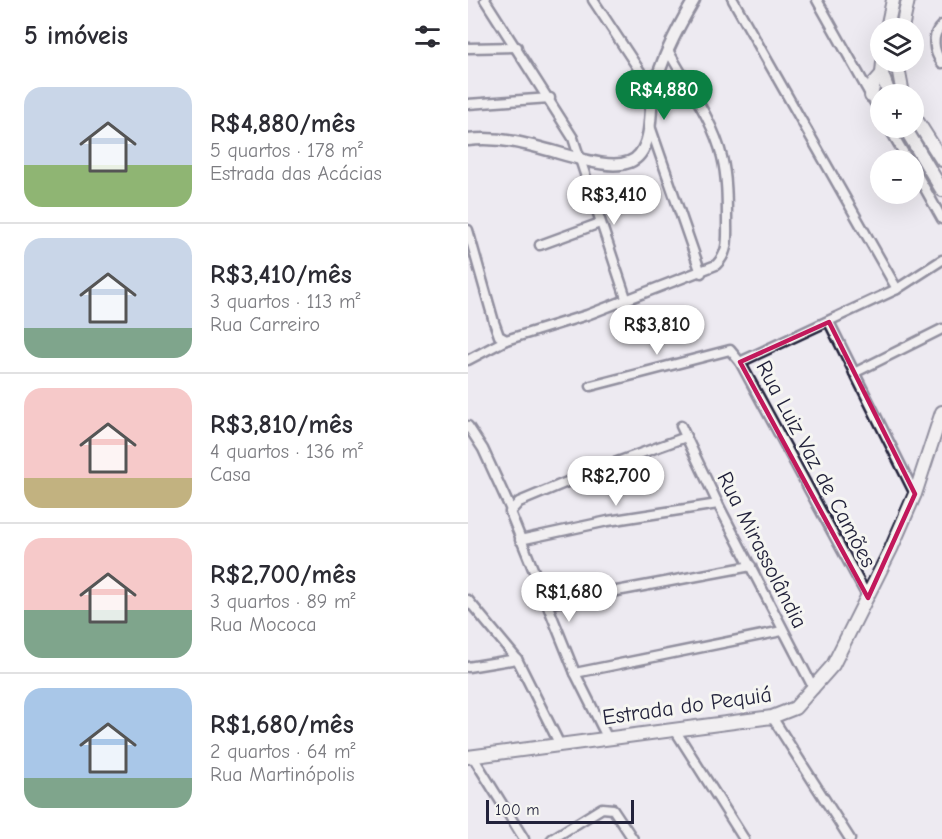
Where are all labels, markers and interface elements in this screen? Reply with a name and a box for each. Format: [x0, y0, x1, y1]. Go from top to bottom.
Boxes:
map controls [870, 18, 924, 204]
button: layers [870, 18, 924, 72]
icon: filters [411, 20, 444, 53]
text: 5 imóveis [24, 21, 128, 51]
pin: R$4,880 [609, 70, 719, 121]
text: R$4,880 [630, 78, 698, 101]
button: + [870, 84, 924, 138]
text: R$4,880/mês [210, 109, 355, 139]
icon: home [72, 111, 144, 183]
text: 5 quartos · 178 m² [210, 139, 363, 162]
button: − [870, 150, 924, 204]
text: Estrada das Acácias [210, 162, 382, 185]
pin: R$3,410 [559, 175, 669, 226]
text: R$3,410 [581, 183, 647, 206]
text: R$3,410/mês [210, 260, 352, 290]
icon: home [72, 262, 144, 334]
text: 3 quartos · 113 m² [210, 290, 361, 313]
pin: R$3,810 [602, 305, 712, 356]
text: Rua Carreiro [210, 313, 320, 336]
text: R$3,810 [624, 313, 690, 336]
street label: Rua Luiz Vaz de Camões [750, 356, 882, 572]
text: R$3,810/mês [210, 410, 353, 440]
icon: home [72, 412, 144, 484]
text: 4 quartos · 136 m² [210, 440, 363, 463]
pin: R$2,700 [561, 456, 671, 507]
text: Casa [210, 463, 251, 486]
text: R$2,700 [581, 464, 651, 487]
street label: Rua Mirassolândia [711, 467, 813, 633]
text: R$2,700/mês [210, 560, 356, 590]
icon: home [72, 562, 144, 634]
pin: R$1,680 [514, 572, 624, 623]
text: R$1,680 [535, 580, 603, 603]
text: 3 quartos · 89 m² [210, 590, 356, 613]
text: Rua Mococa [210, 613, 317, 636]
street label: Estrada do Pequiá [601, 681, 773, 731]
text: R$1,680/mês [210, 710, 354, 740]
icon: home [72, 712, 144, 784]
text: 2 quartos · 64 m² [210, 740, 355, 763]
text: Rua Martinópolis [210, 763, 355, 786]
scale bar [486, 797, 634, 824]
text: 100 m [495, 801, 539, 819]

